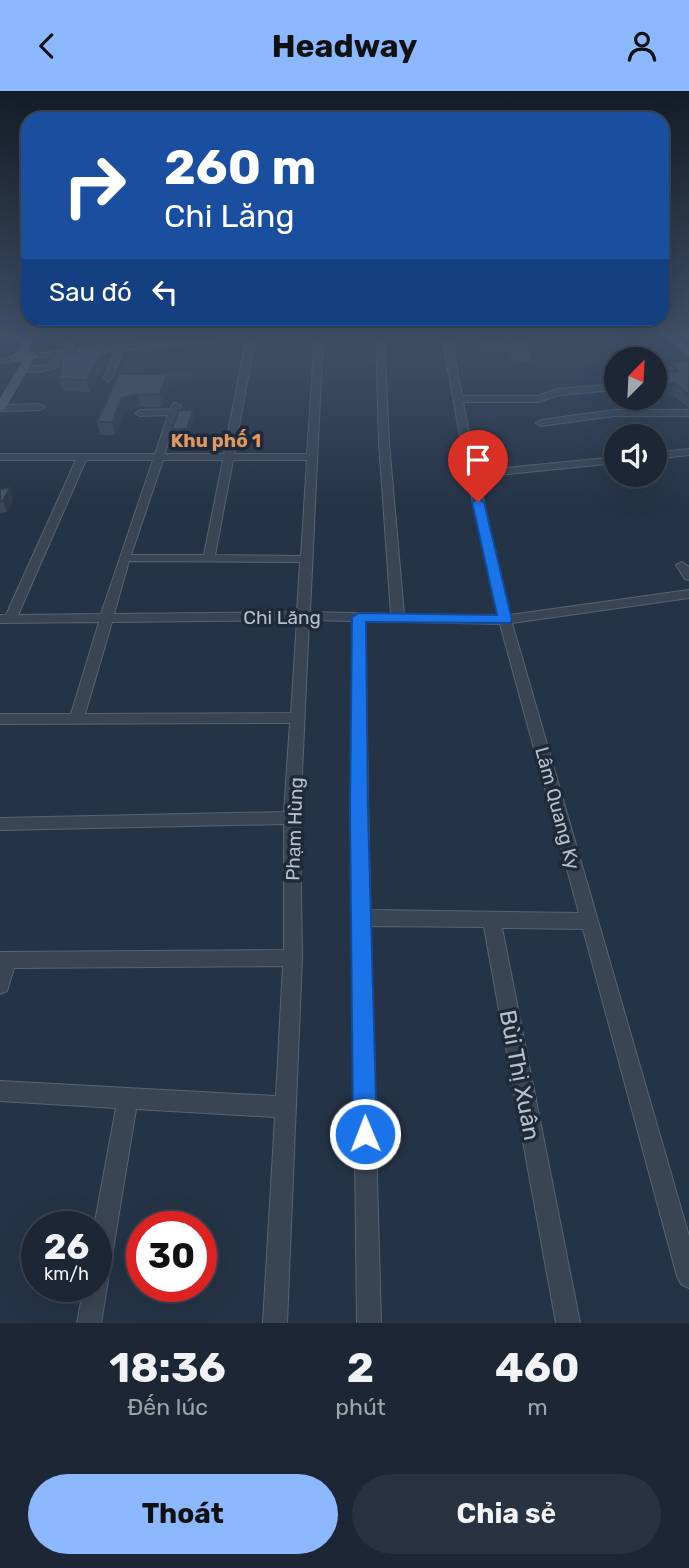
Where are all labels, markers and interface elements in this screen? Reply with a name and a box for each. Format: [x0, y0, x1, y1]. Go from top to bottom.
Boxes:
icon: back [28, 27, 66, 65]
text: Headway [272, 27, 417, 65]
icon: person [623, 27, 661, 65]
text: 260 m [164, 138, 316, 196]
icon: right [49, 140, 140, 231]
text: Chi Lăng [164, 197, 295, 235]
icon: left [146, 273, 184, 311]
text: Sau đó [49, 277, 132, 308]
north arrow [604, 347, 667, 409]
map controls [604, 347, 667, 487]
button: sound [604, 424, 667, 487]
district label: Khu phố 1 [171, 429, 261, 452]
pin [448, 430, 508, 502]
icon: arrive [459, 441, 497, 479]
street label: Chi Lăng [243, 606, 321, 629]
street label: Lâm Quang Ky [530, 744, 585, 872]
street label: Phạm Hùng [281, 777, 308, 881]
street label: Bùi Thị Xuân [494, 1008, 546, 1142]
position arrow [328, 1097, 402, 1171]
speed limit sign: 30 [126, 1211, 217, 1302]
text: 26 [44, 1226, 89, 1268]
text: km/h [44, 1263, 89, 1285]
text: 18:36 [109, 1343, 226, 1393]
text: 2 [347, 1343, 374, 1393]
text: 460 [495, 1343, 580, 1393]
text: Đến lúc [127, 1393, 208, 1421]
text: phút [335, 1393, 386, 1421]
text: m [527, 1393, 548, 1421]
button: Thoát [28, 1474, 338, 1554]
button: Chia sẻ [352, 1474, 661, 1554]

